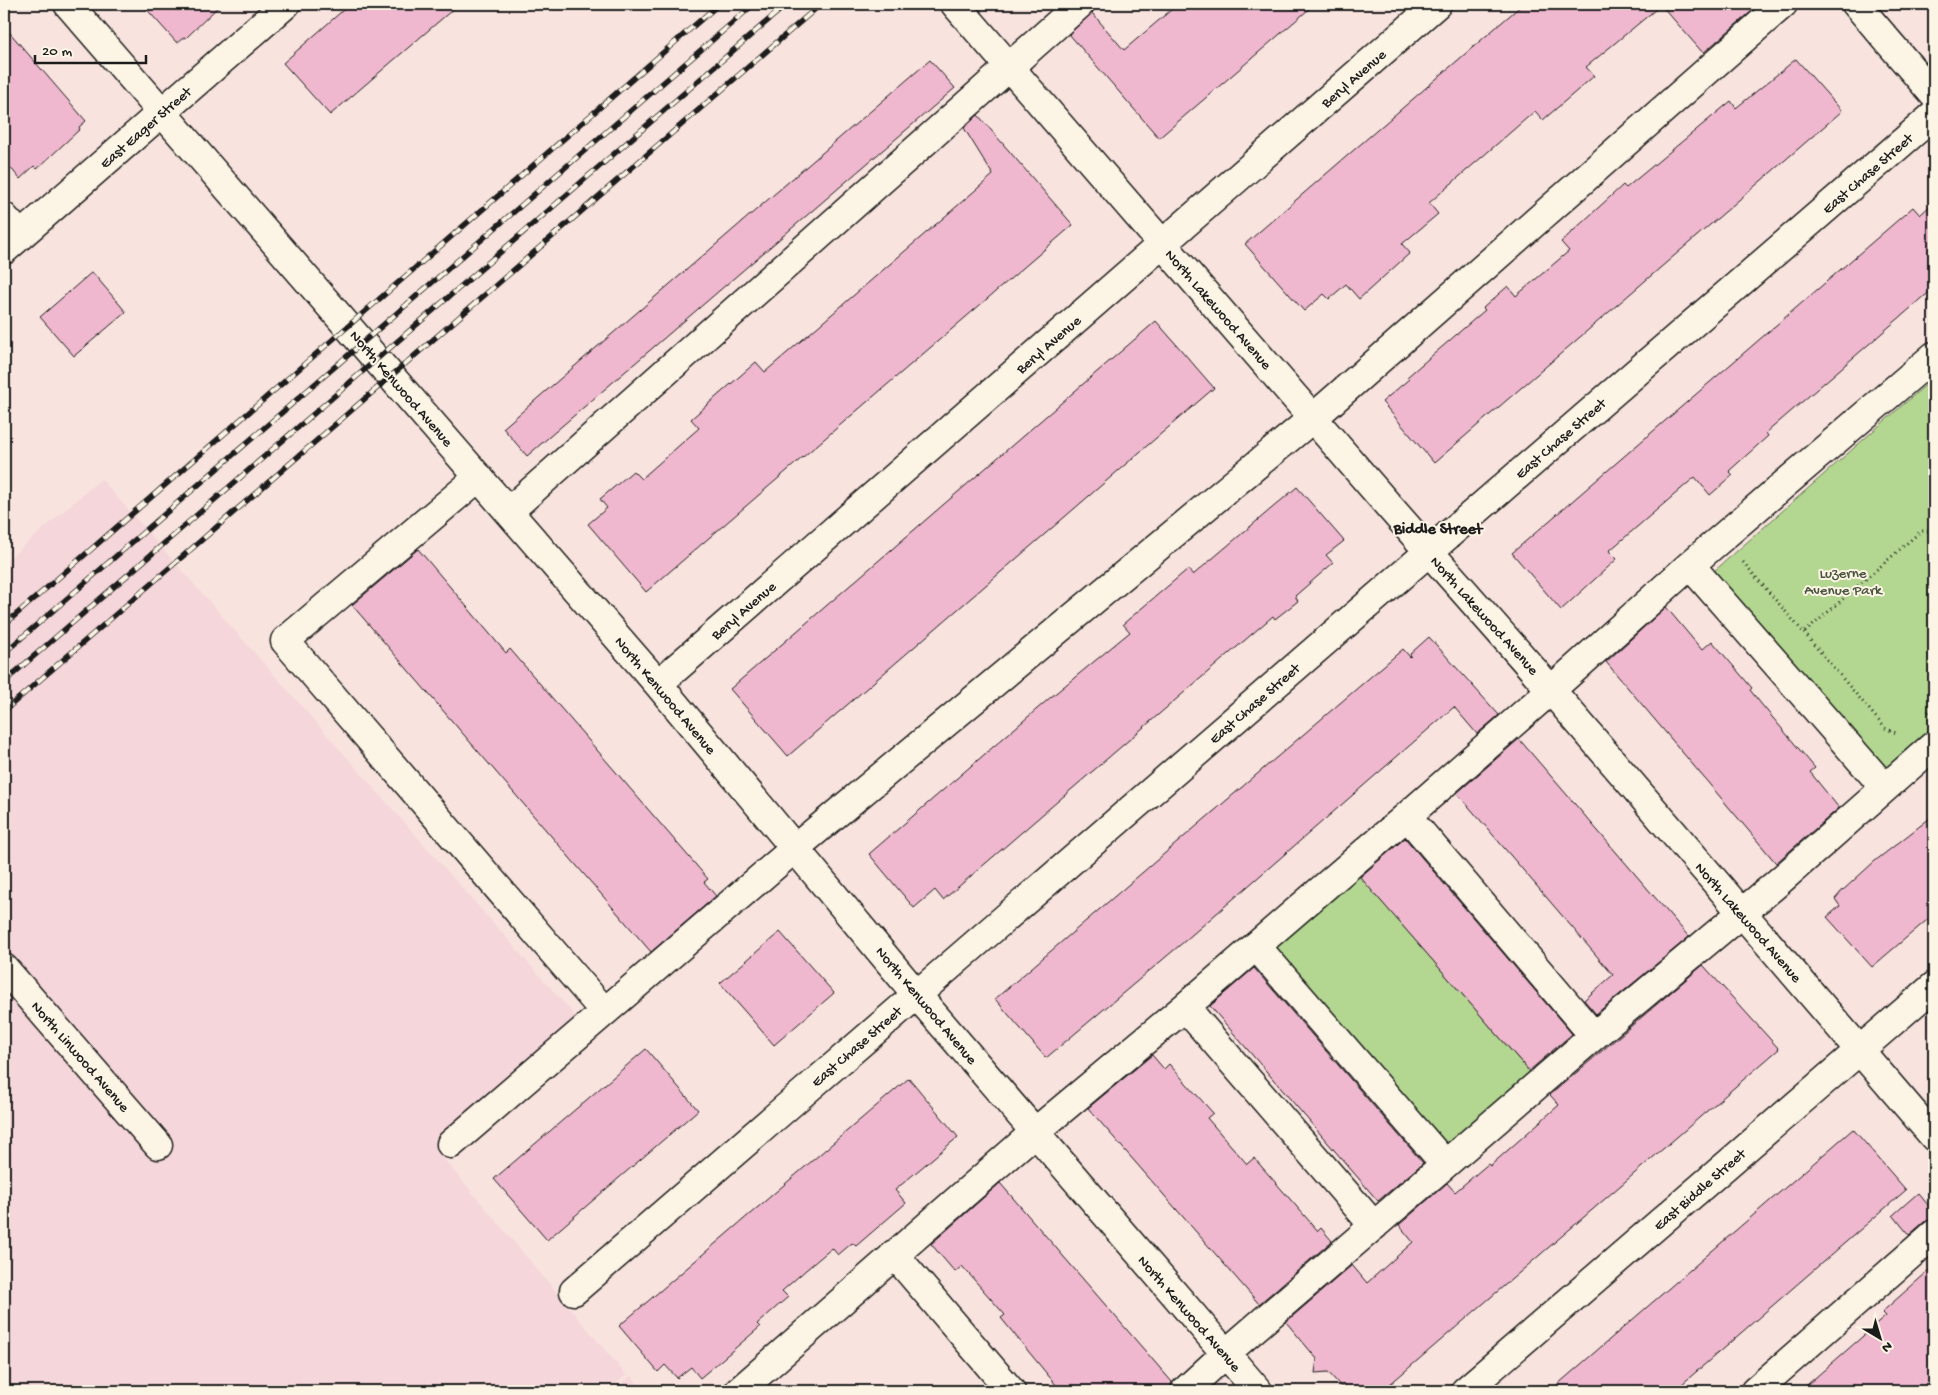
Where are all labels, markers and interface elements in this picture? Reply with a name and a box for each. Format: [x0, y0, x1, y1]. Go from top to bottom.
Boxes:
scale bar [35, 32, 146, 64]
text: 20 m [42, 43, 72, 61]
street label: Beryl Avenue [1317, 46, 1391, 113]
street label: East Eager Street [97, 83, 197, 173]
street label: East Chase Street [1819, 129, 1919, 219]
street label: North Lakewood Avenue [1160, 246, 1275, 374]
street label: Beryl Avenue [1012, 312, 1086, 379]
street label: North Kenwood Avenue [345, 327, 456, 451]
street label: East Chase Street [1512, 394, 1612, 484]
district label: Biddle Street [1393, 521, 1484, 540]
street label: North Lakewood Avenue [1425, 553, 1542, 680]
park label: Luzerne Avenue Park [1804, 565, 1883, 600]
street label: Beryl Avenue [707, 578, 781, 645]
street label: North Kenwood Avenue [610, 634, 719, 759]
street label: East Chase Street [1206, 659, 1306, 749]
street label: North Lakewood Avenue [1690, 859, 1805, 987]
street label: North Kenwood Avenue [871, 944, 980, 1069]
street label: North Linwood Avenue [26, 998, 133, 1117]
street label: East Chase Street [808, 1002, 908, 1092]
street label: East Biddle Street [1651, 1144, 1751, 1235]
street label: North Kenwood Avenue [1133, 1252, 1244, 1376]
north arrow [1856, 1312, 1906, 1362]
text: N [1878, 1337, 1895, 1356]

